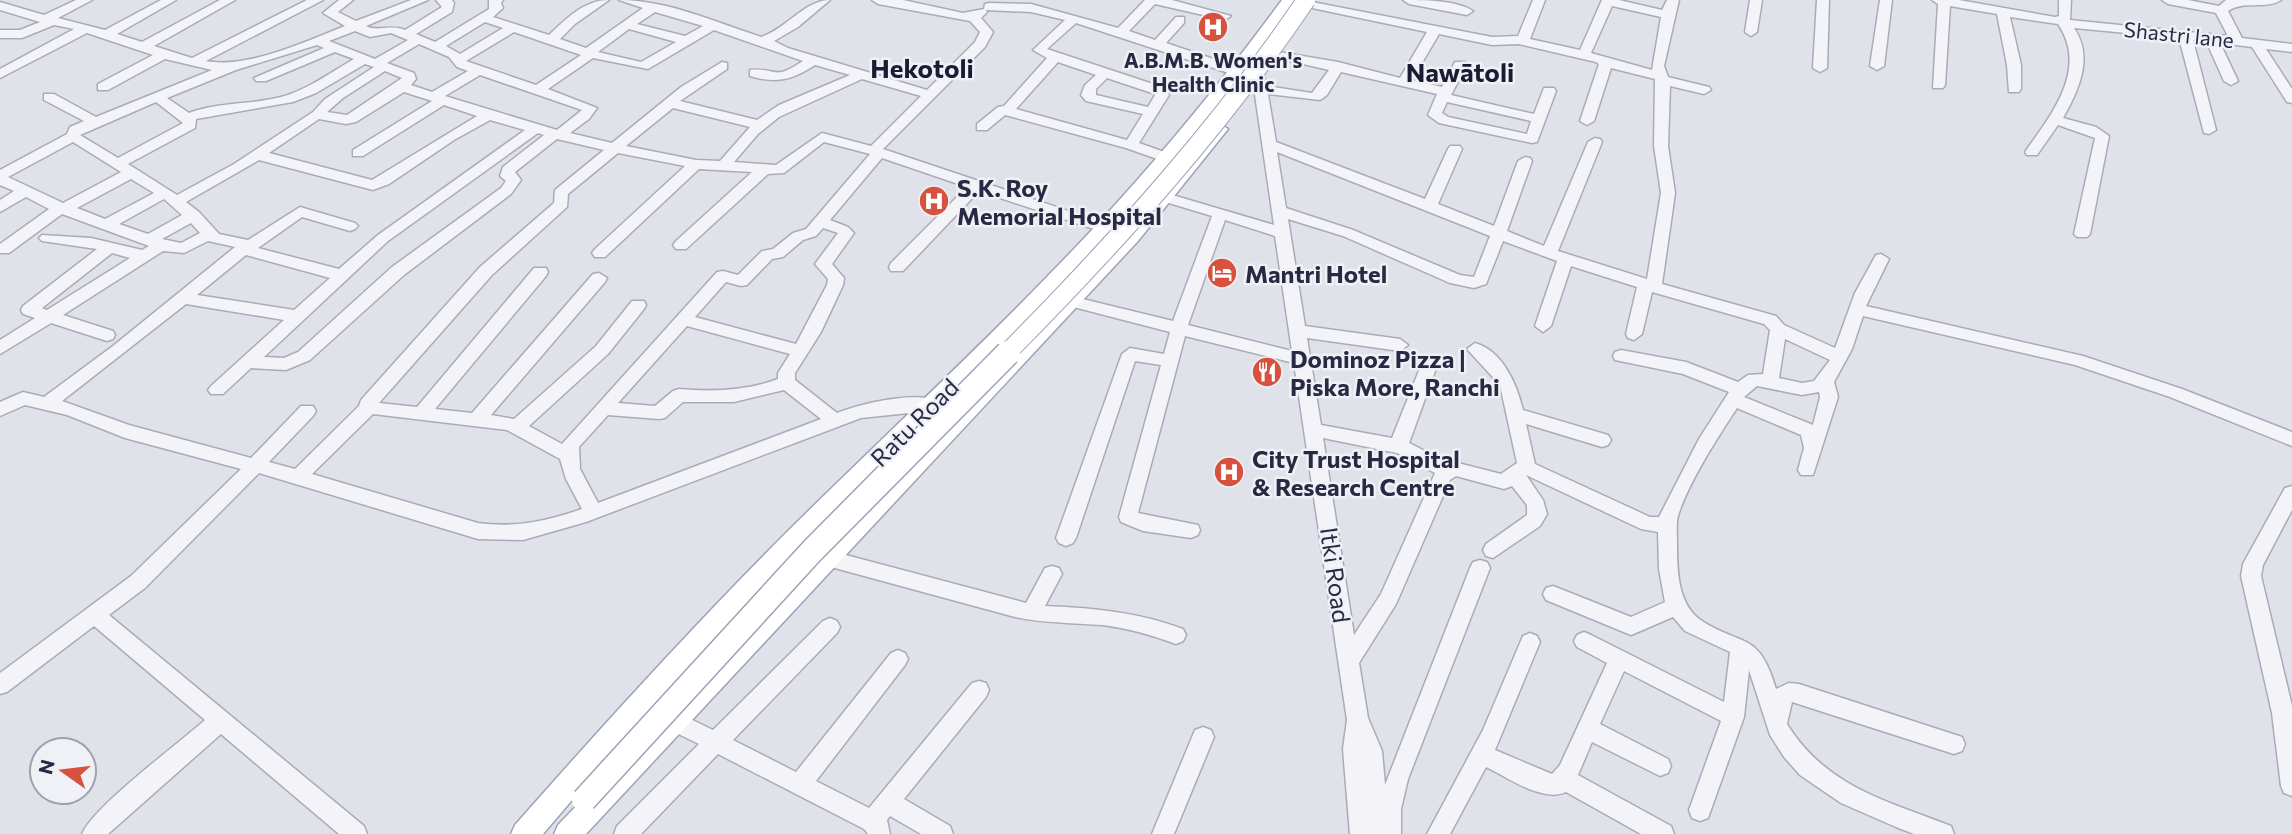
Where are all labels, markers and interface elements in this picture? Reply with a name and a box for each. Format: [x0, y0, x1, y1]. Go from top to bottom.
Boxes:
hospital icon: A.B.M.B. Women's Health Clinic [1196, 10, 1230, 44]
street label: Shastri lane [2123, 16, 2235, 52]
place label: A.B.M.B. Women's Health Clinic [1124, 47, 1302, 96]
district label: Hekotoli [870, 52, 974, 83]
district label: Nawātoli [1406, 56, 1514, 87]
place label: S.K. Roy Memorial Hospital [957, 173, 1162, 230]
hospital icon: S.K. Roy Memorial Hospital [917, 184, 951, 218]
hotel icon: Mantri Hotel [1205, 256, 1239, 290]
place label: Mantri Hotel [1245, 259, 1387, 288]
place label: Dominoz Pizza | Piska More, Ranchi [1290, 344, 1500, 401]
restaurant icon: Dominoz Pizza | Piska More, Ranchi [1250, 355, 1284, 389]
street label: Ratu Road [864, 372, 964, 472]
place label: City Trust Hospital & Research Centre [1252, 444, 1460, 501]
hospital icon: City Trust Hospital & Research Centre [1212, 455, 1246, 489]
street label: Itki Road [1315, 525, 1357, 625]
north arrow [28, 736, 98, 806]
text: N [33, 757, 59, 776]

